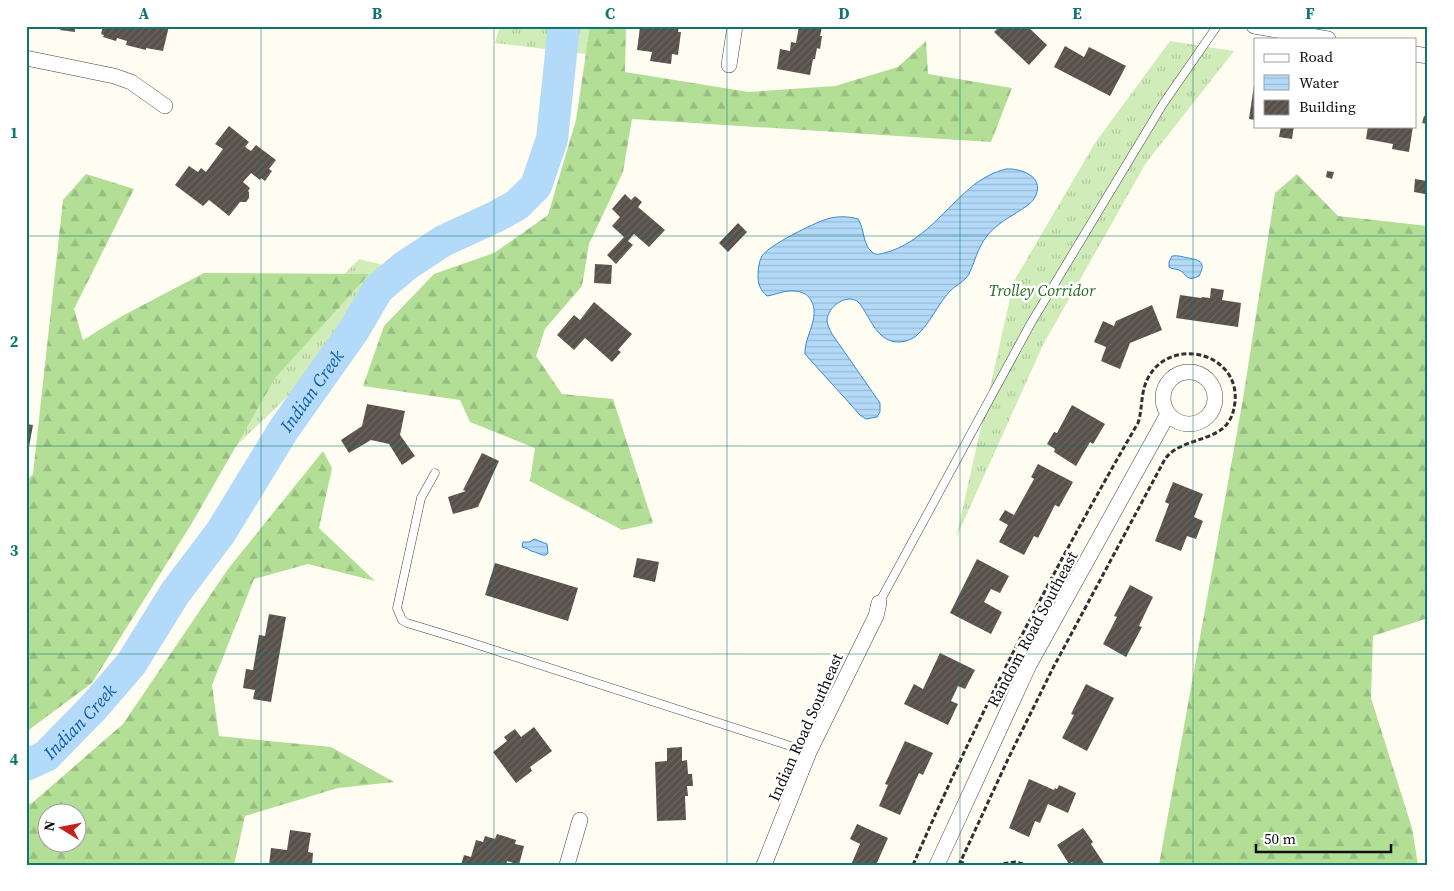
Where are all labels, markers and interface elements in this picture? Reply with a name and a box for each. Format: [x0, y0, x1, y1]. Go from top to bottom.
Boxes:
text: A [139, 2, 150, 24]
text: B [372, 2, 383, 24]
text: C [605, 2, 615, 24]
text: D [838, 2, 850, 24]
text: E [1072, 2, 1082, 24]
text: F [1305, 2, 1315, 24]
legend [1254, 38, 1416, 128]
text: Road [1299, 46, 1333, 67]
text: Water [1299, 72, 1340, 93]
text: Building [1299, 96, 1356, 117]
text: 1 [10, 121, 18, 143]
park label: Trolley Corridor [989, 279, 1096, 301]
text: 2 [10, 330, 19, 352]
water label: Indian Creek [273, 344, 349, 438]
text: 3 [10, 539, 19, 561]
street label: Random Road Southeast [982, 547, 1083, 711]
street label: Indian Road Southeast [762, 649, 848, 805]
water label: Indian Creek [37, 678, 121, 765]
text: 4 [10, 748, 19, 770]
north arrow [38, 804, 88, 854]
text: N [38, 819, 60, 833]
scale bar [1256, 821, 1392, 853]
text: 50 m [1264, 828, 1296, 849]

